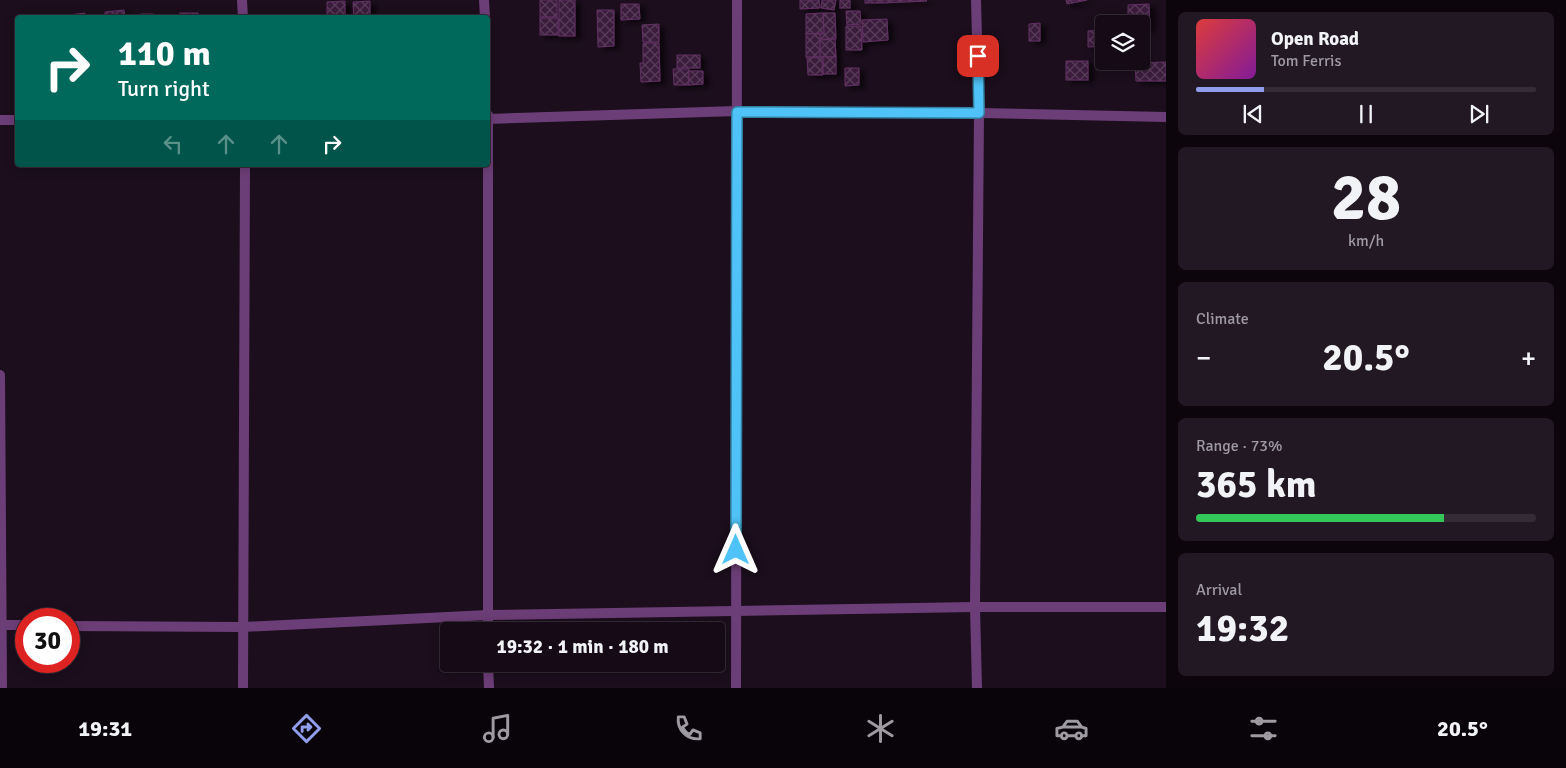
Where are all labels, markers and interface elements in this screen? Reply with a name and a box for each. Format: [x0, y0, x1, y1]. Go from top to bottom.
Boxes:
map controls [1095, 15, 1150, 70]
button: layers [1095, 15, 1150, 70]
text: Open Road [1271, 27, 1359, 51]
text: 110 m [118, 32, 211, 75]
icon: right [35, 35, 100, 100]
pin [957, 35, 999, 77]
icon: arrive [964, 42, 992, 70]
text: Tom Ferris [1271, 51, 1341, 71]
text: Turn right [118, 75, 210, 102]
icon: previous [1239, 100, 1267, 128]
icon: pause [1352, 100, 1380, 128]
icon: next [1465, 100, 1493, 128]
icon: left [159, 130, 187, 158]
icon: ahead [212, 130, 240, 158]
icon: ahead [265, 130, 293, 158]
icon: right [318, 130, 346, 158]
text: 28 [1331, 158, 1401, 238]
text: km/h [1348, 231, 1384, 251]
text: Climate [1196, 309, 1249, 329]
text: 20.5° [1322, 334, 1410, 381]
text: − [1196, 341, 1211, 375]
text: + [1521, 341, 1536, 375]
text: Range · 73% [1196, 436, 1282, 456]
text: 365 km [1196, 461, 1317, 508]
position arrow [709, 523, 761, 575]
text: Arrival [1196, 580, 1242, 600]
text: 19:32 [1196, 605, 1289, 652]
speed limit sign: 30 [15, 608, 80, 673]
text: 19:32 · 1 min · 180 m [496, 635, 669, 659]
icon: directions [289, 711, 324, 746]
icon: music [480, 711, 515, 746]
icon: phone [671, 711, 706, 746]
icon: climate [863, 711, 898, 746]
icon: car [1054, 711, 1089, 746]
icon: filters [1246, 711, 1281, 746]
text: 19:31 [78, 715, 132, 742]
text: 20.5° [1437, 715, 1488, 742]

